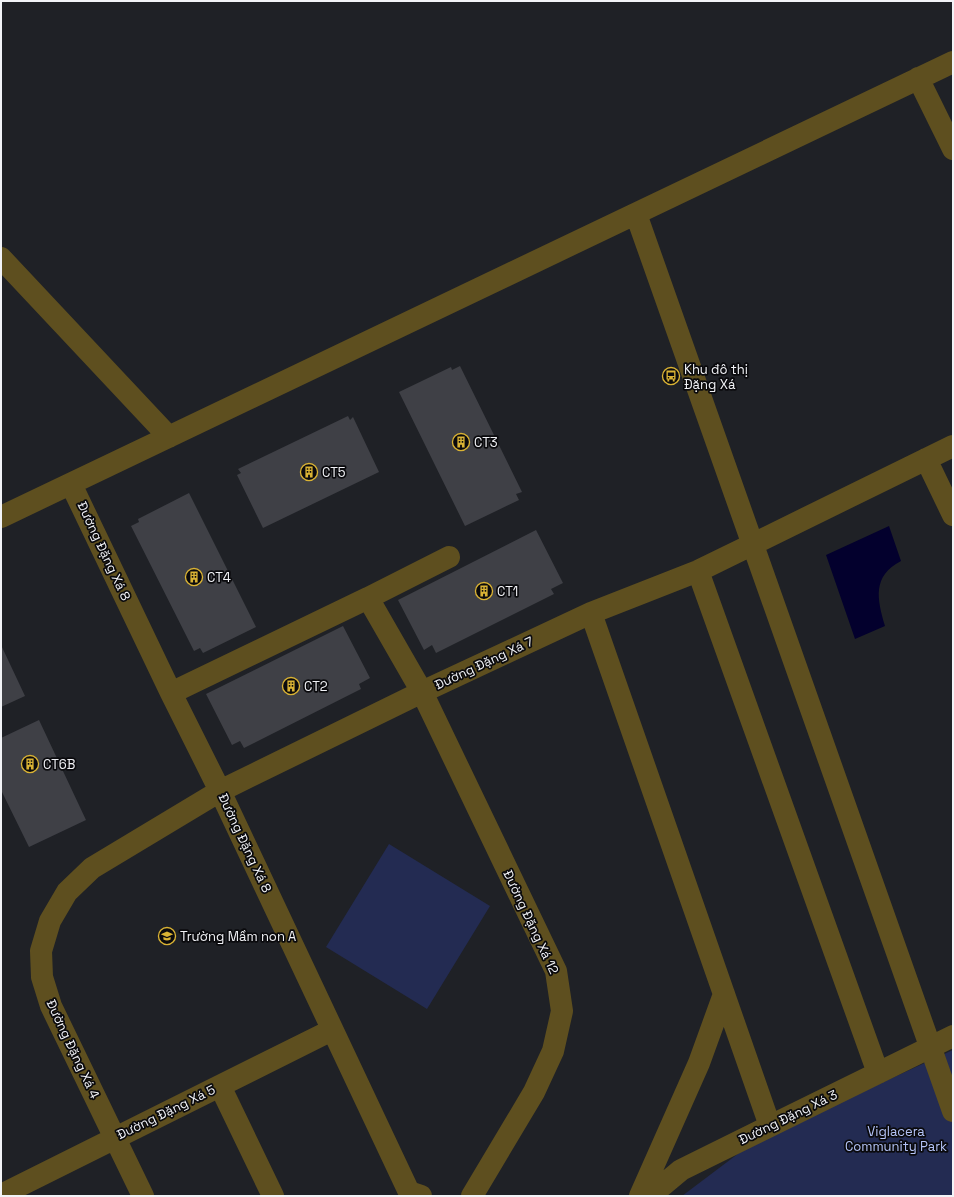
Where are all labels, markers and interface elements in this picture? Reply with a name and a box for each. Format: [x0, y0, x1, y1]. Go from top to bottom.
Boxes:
place label: Khu đô thị Đặng Xá [684, 361, 748, 393]
bus stop icon: Khu đô thị Đặng Xá [661, 366, 681, 386]
building icon: CT3 [451, 432, 471, 452]
place label: CT3 [474, 434, 498, 451]
building icon: CT5 [299, 462, 319, 482]
place label: CT5 [322, 464, 346, 481]
street label: Đường Đặng Xá 8 [74, 499, 134, 603]
building icon: CT4 [184, 567, 204, 587]
place label: CT4 [207, 569, 231, 586]
building icon: CT1 [474, 581, 494, 601]
place label: CT1 [497, 583, 518, 600]
street label: Đường Đặng Xá 7 [432, 633, 536, 693]
building icon: CT2 [281, 676, 301, 696]
place label: CT2 [304, 678, 328, 695]
building icon: CT6B [20, 754, 40, 774]
place label: CT6B [43, 756, 75, 773]
street label: Đường Đặng Xá 8 [215, 791, 275, 895]
street label: Đường Đặng Xá 12 [499, 867, 563, 977]
school or university icon: Trường Mầm non A [157, 926, 177, 946]
place label: Trường Mầm non A [180, 928, 296, 945]
street label: Đường Đặng Xá 4 [43, 997, 103, 1101]
street label: Đường Đặng Xá 5 [114, 1081, 218, 1143]
street label: Đường Đặng Xá 3 [736, 1086, 840, 1148]
park label: Viglacera Community Park [845, 1123, 947, 1155]

